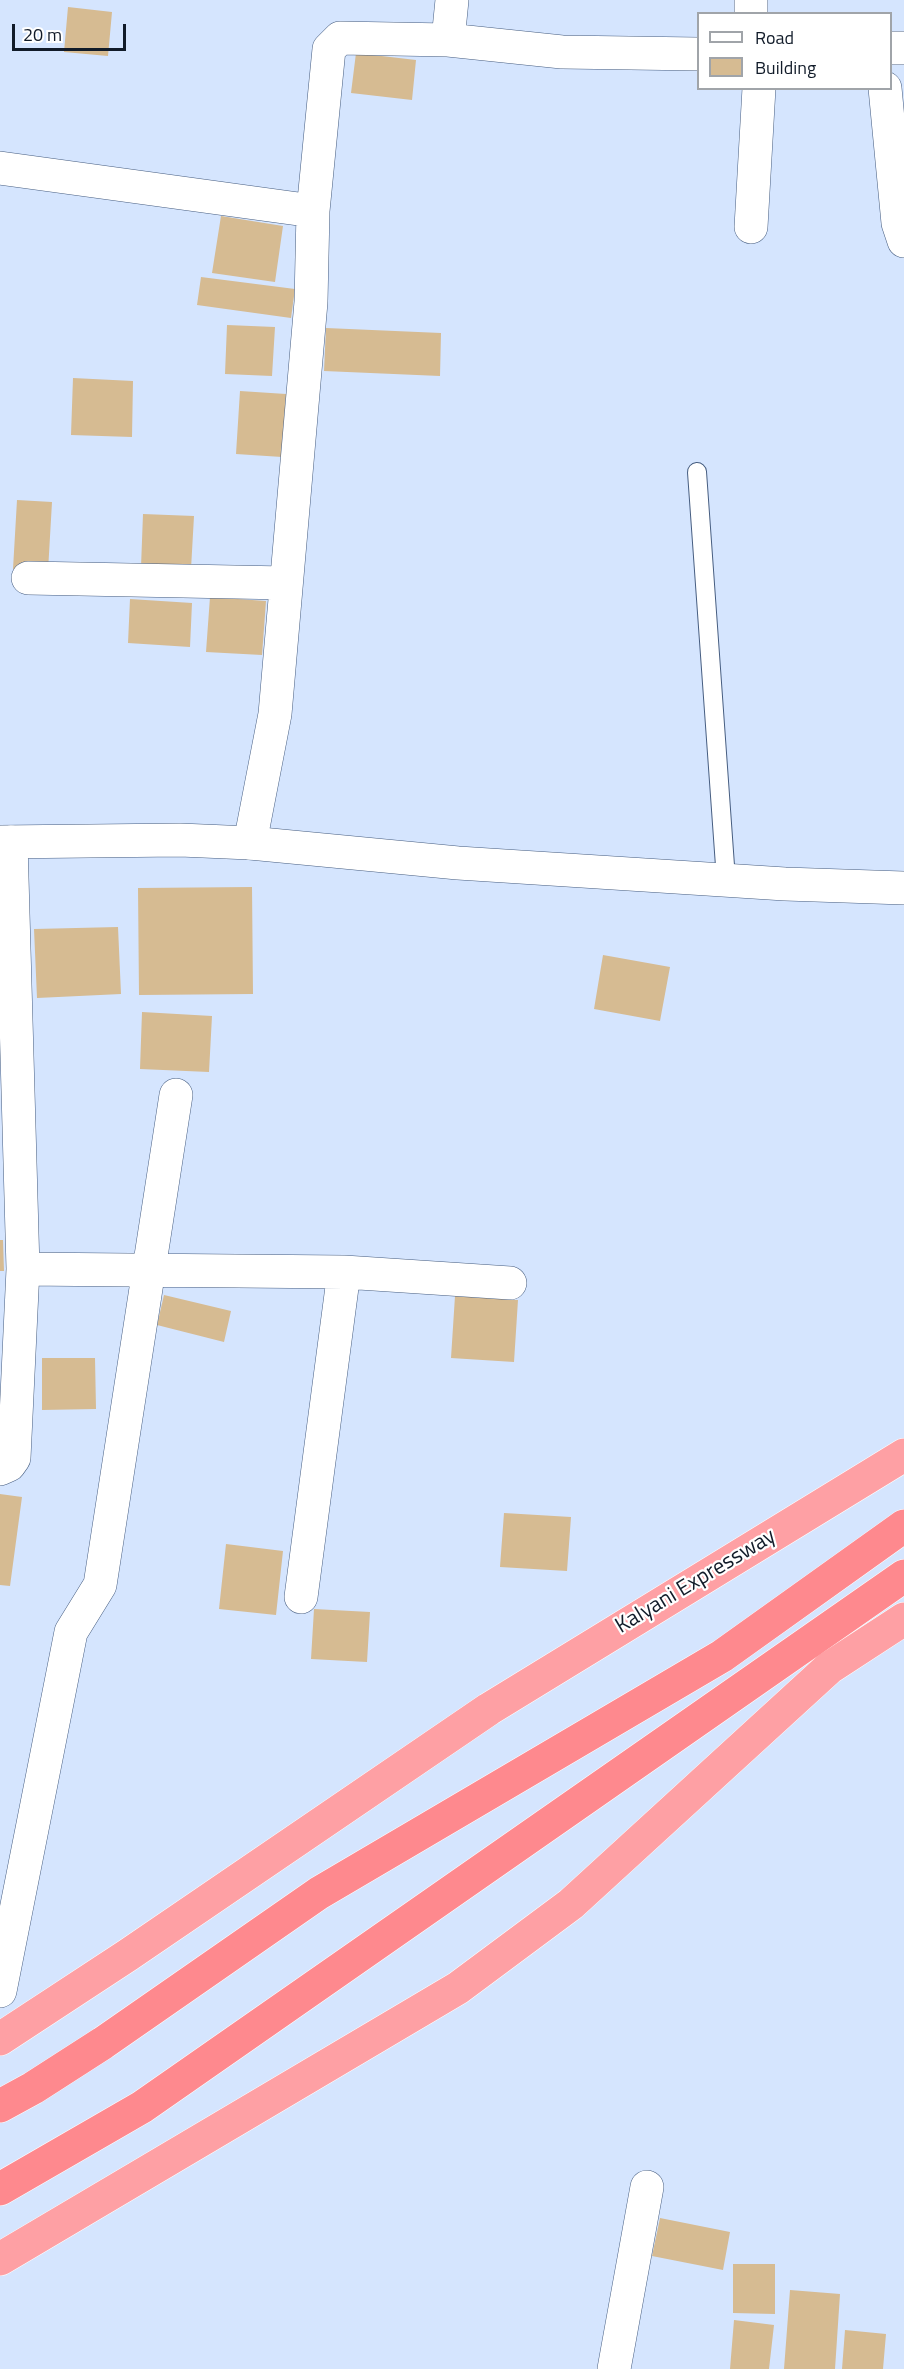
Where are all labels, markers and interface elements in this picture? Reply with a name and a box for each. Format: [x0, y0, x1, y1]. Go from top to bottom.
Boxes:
scale bar [15, 12, 129, 50]
legend [697, 12, 892, 90]
text: 20 m [23, 21, 62, 48]
text: Road [755, 24, 794, 51]
text: Building [755, 54, 816, 81]
street label: Kalyani Expressway [611, 1524, 781, 1640]

